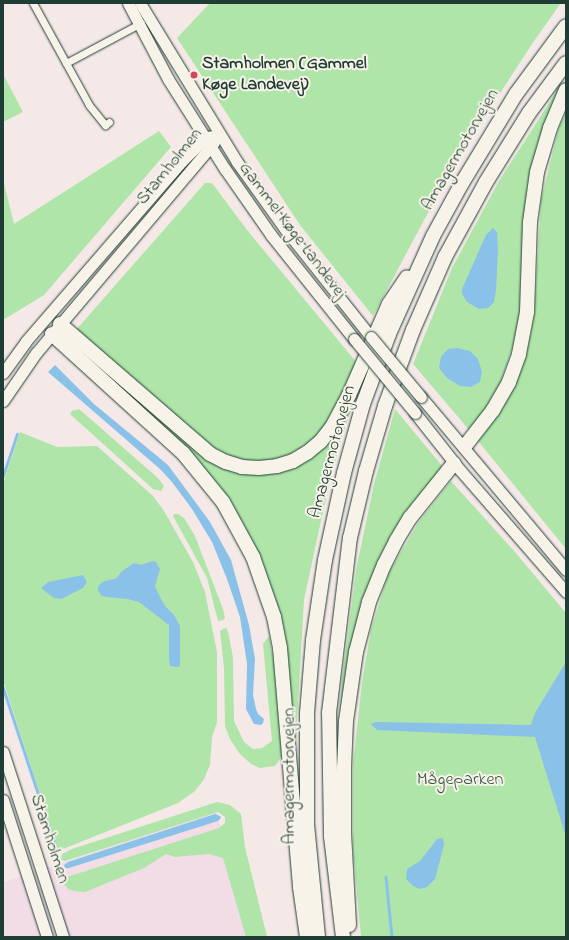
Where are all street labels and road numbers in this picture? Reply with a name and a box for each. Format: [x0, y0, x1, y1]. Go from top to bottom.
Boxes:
street label: Amagermotorvejen [417, 85, 505, 215]
street label: Stamholmen [132, 124, 208, 210]
street label: Gammel Køge Landevej [233, 158, 351, 304]
street label: Amagermotorvejen [305, 383, 361, 521]
street label: Amagermotorvejen [279, 708, 301, 844]
street label: Stamholmen [24, 792, 74, 886]

